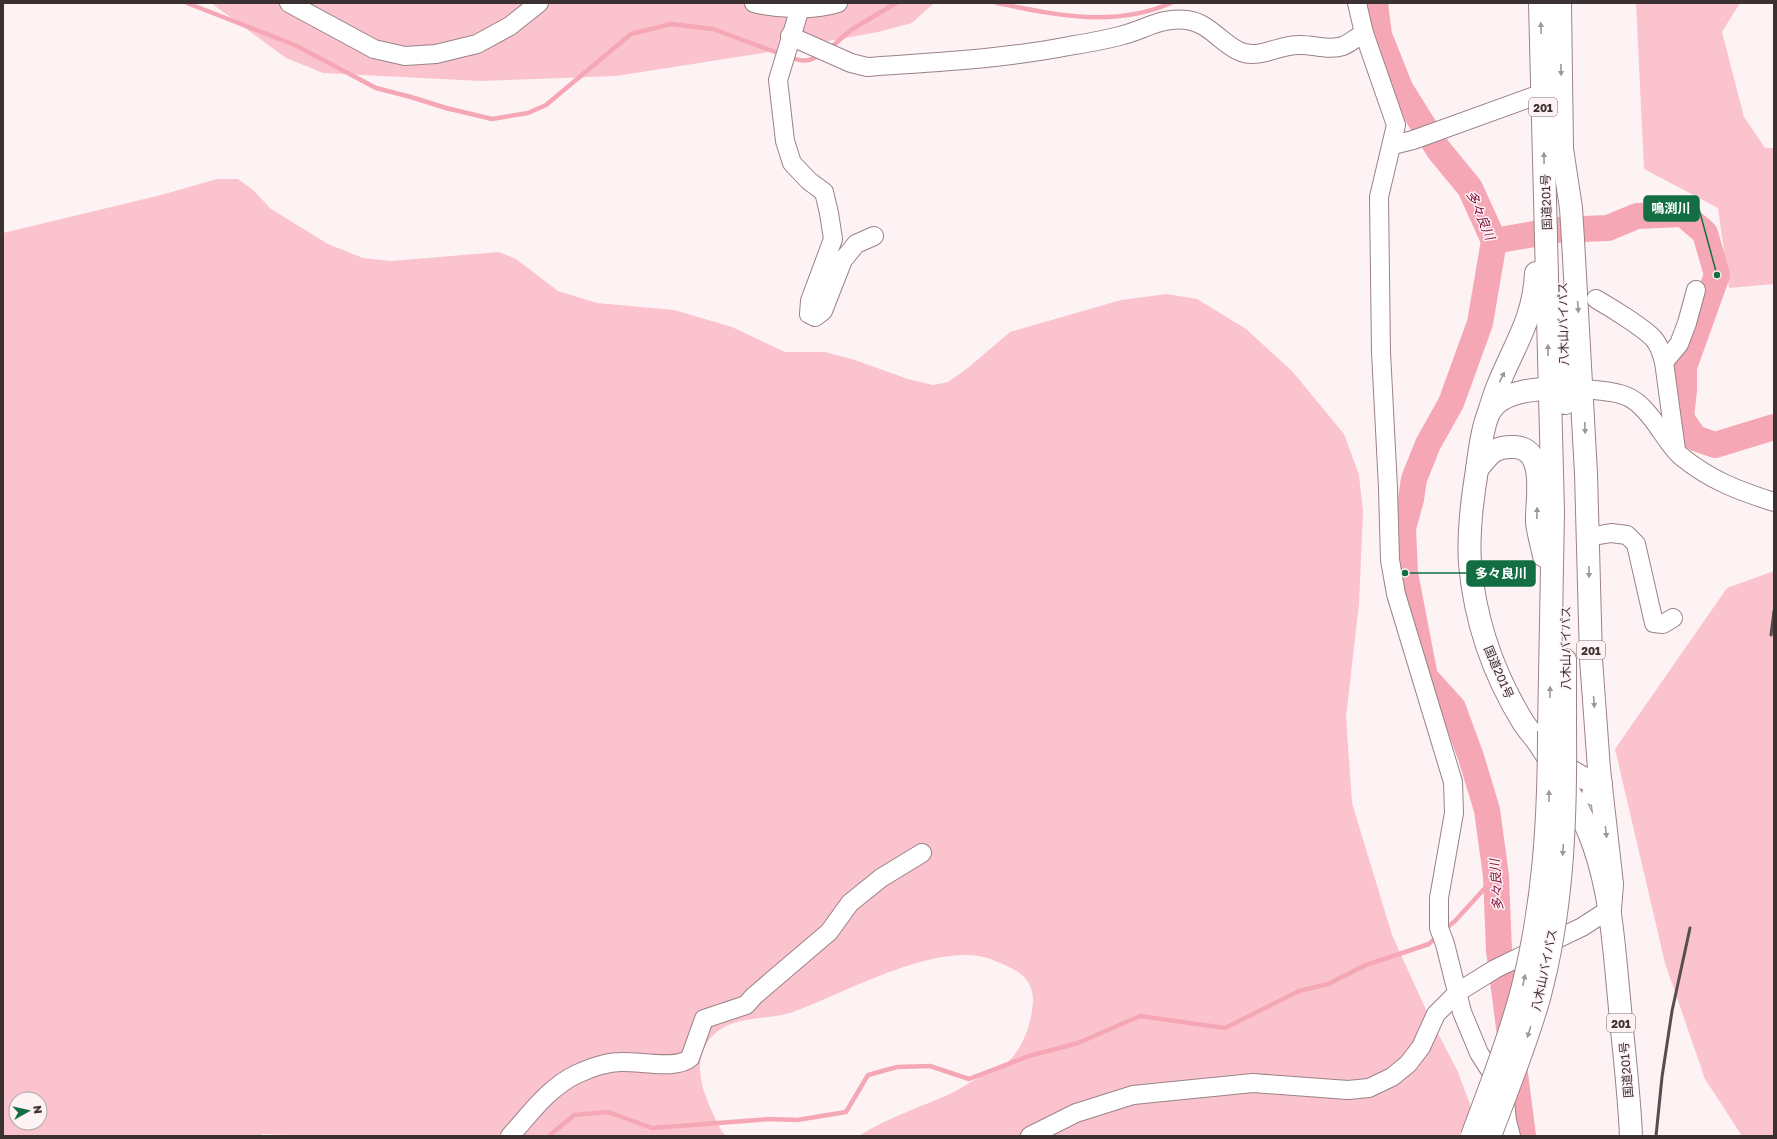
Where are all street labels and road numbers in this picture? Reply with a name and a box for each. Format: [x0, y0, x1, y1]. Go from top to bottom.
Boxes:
road number: 201 [1529, 98, 1557, 116]
street label: 国道201号 [1538, 174, 1554, 230]
street label: 八木山バイパス [1555, 282, 1571, 366]
street label: 八木山バイパス [1558, 606, 1573, 690]
road number: 201 [1577, 641, 1605, 659]
street label: 国道201号 [1481, 643, 1517, 701]
street label: 八木山バイパス [1528, 927, 1560, 1013]
road number: 201 [1607, 1014, 1635, 1032]
street label: 国道201号 [1616, 1041, 1636, 1099]

